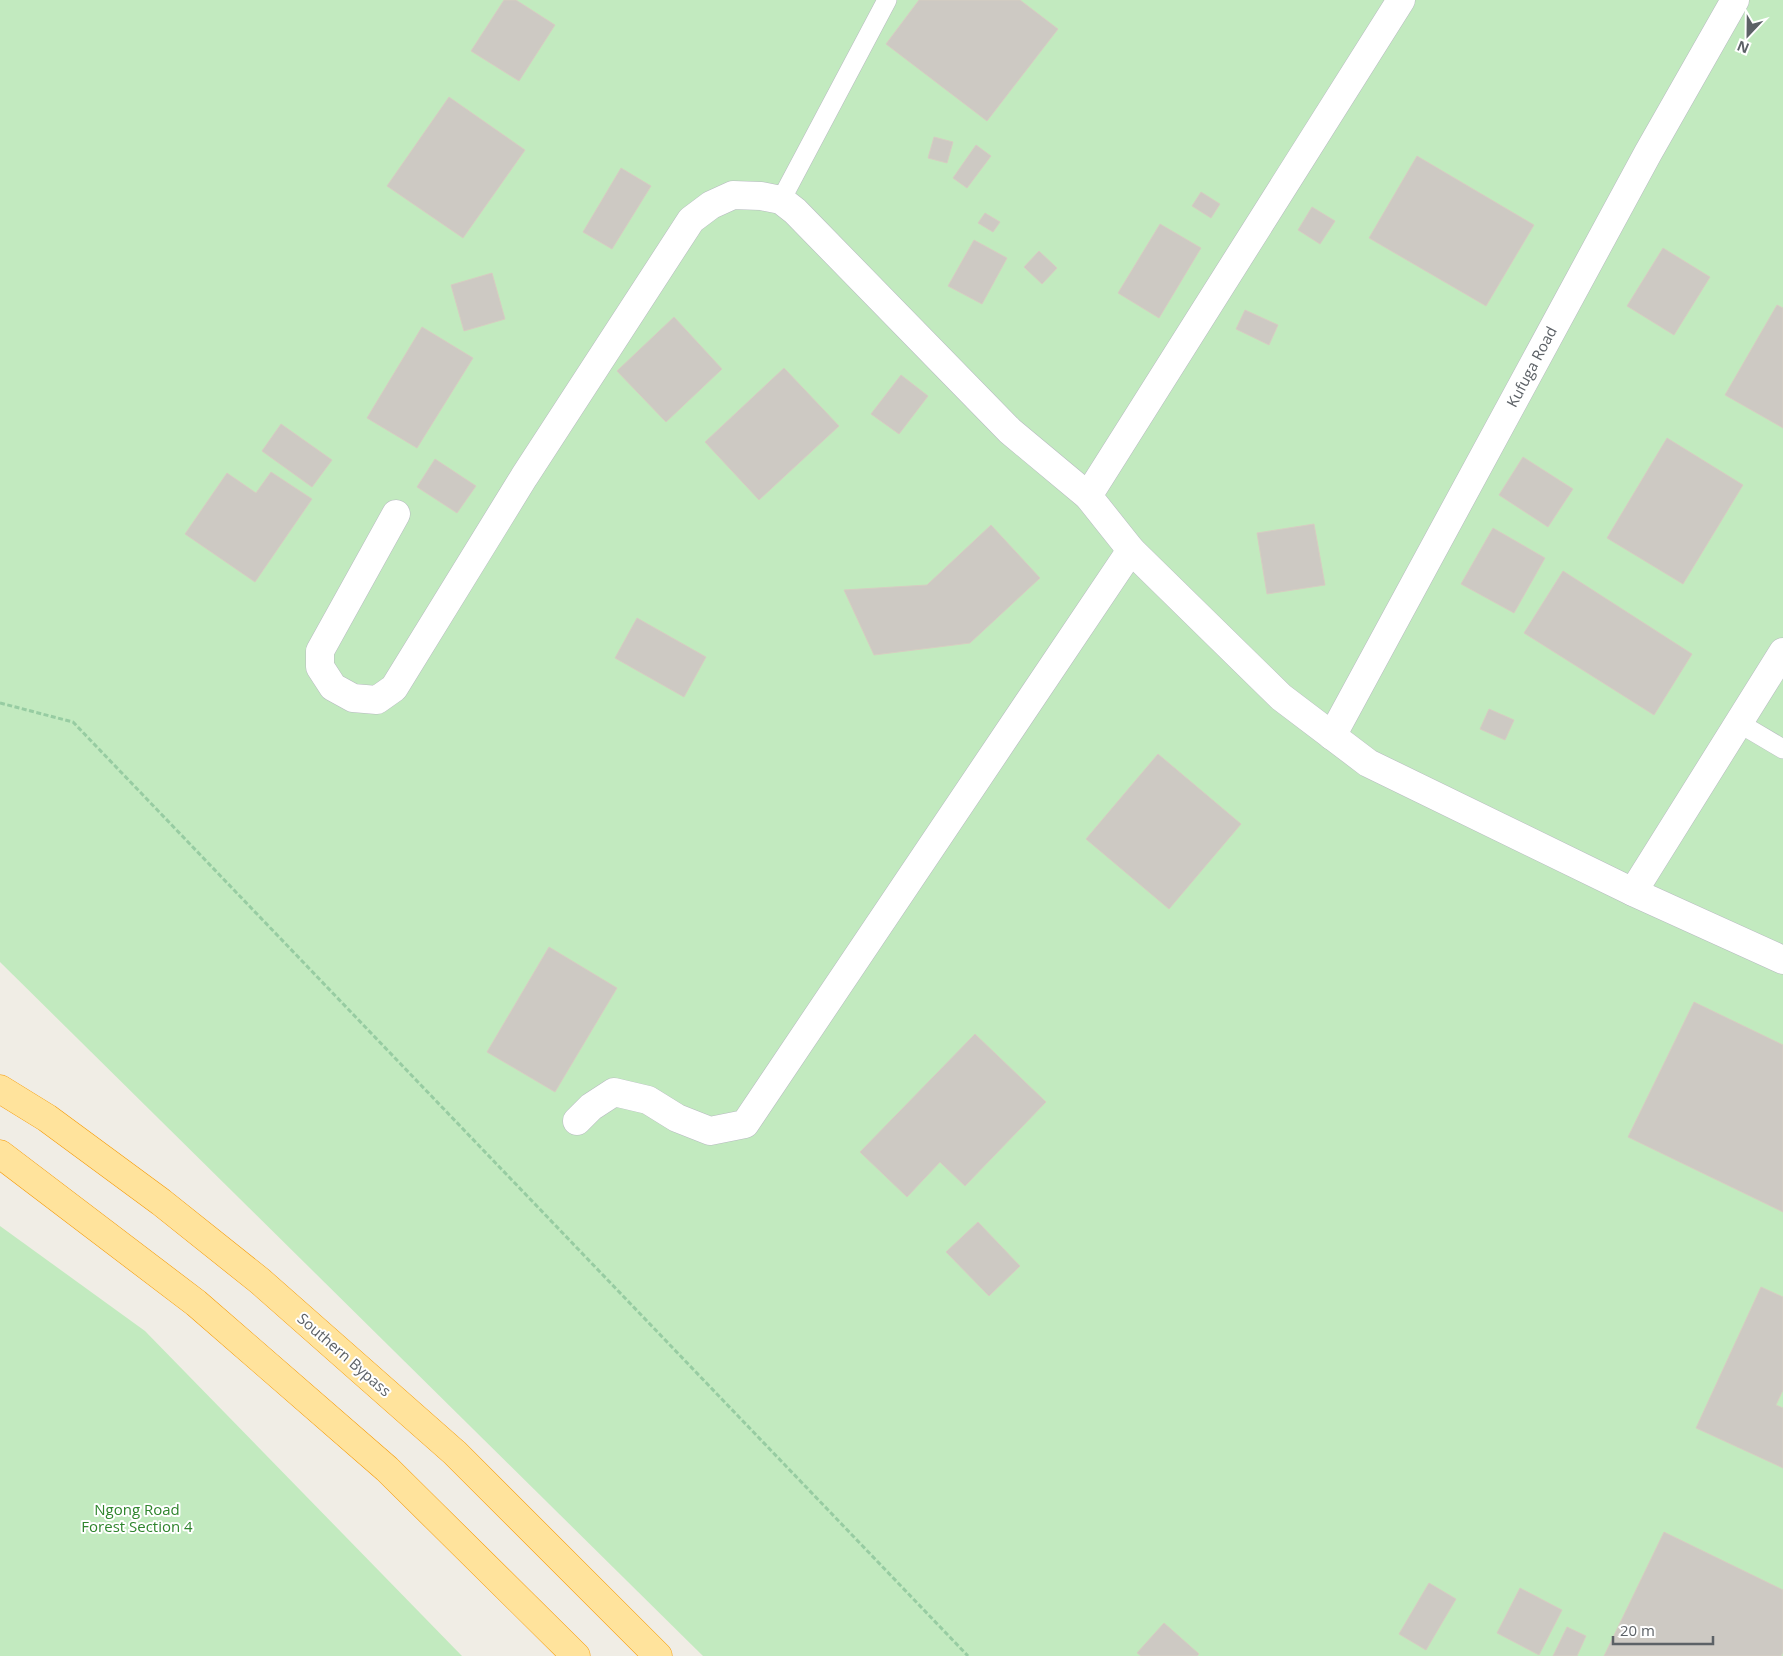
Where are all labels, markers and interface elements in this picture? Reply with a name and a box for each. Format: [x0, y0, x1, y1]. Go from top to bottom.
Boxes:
north arrow [1723, 10, 1773, 60]
text: N [1734, 37, 1752, 58]
street label: Kufuga Road [1501, 323, 1561, 410]
street label: Southern Bypass [294, 1308, 396, 1400]
park label: Ngong Road Forest Section 4 [81, 1499, 193, 1536]
scale bar [1613, 1614, 1713, 1646]
text: 20 m [1620, 1620, 1655, 1640]

